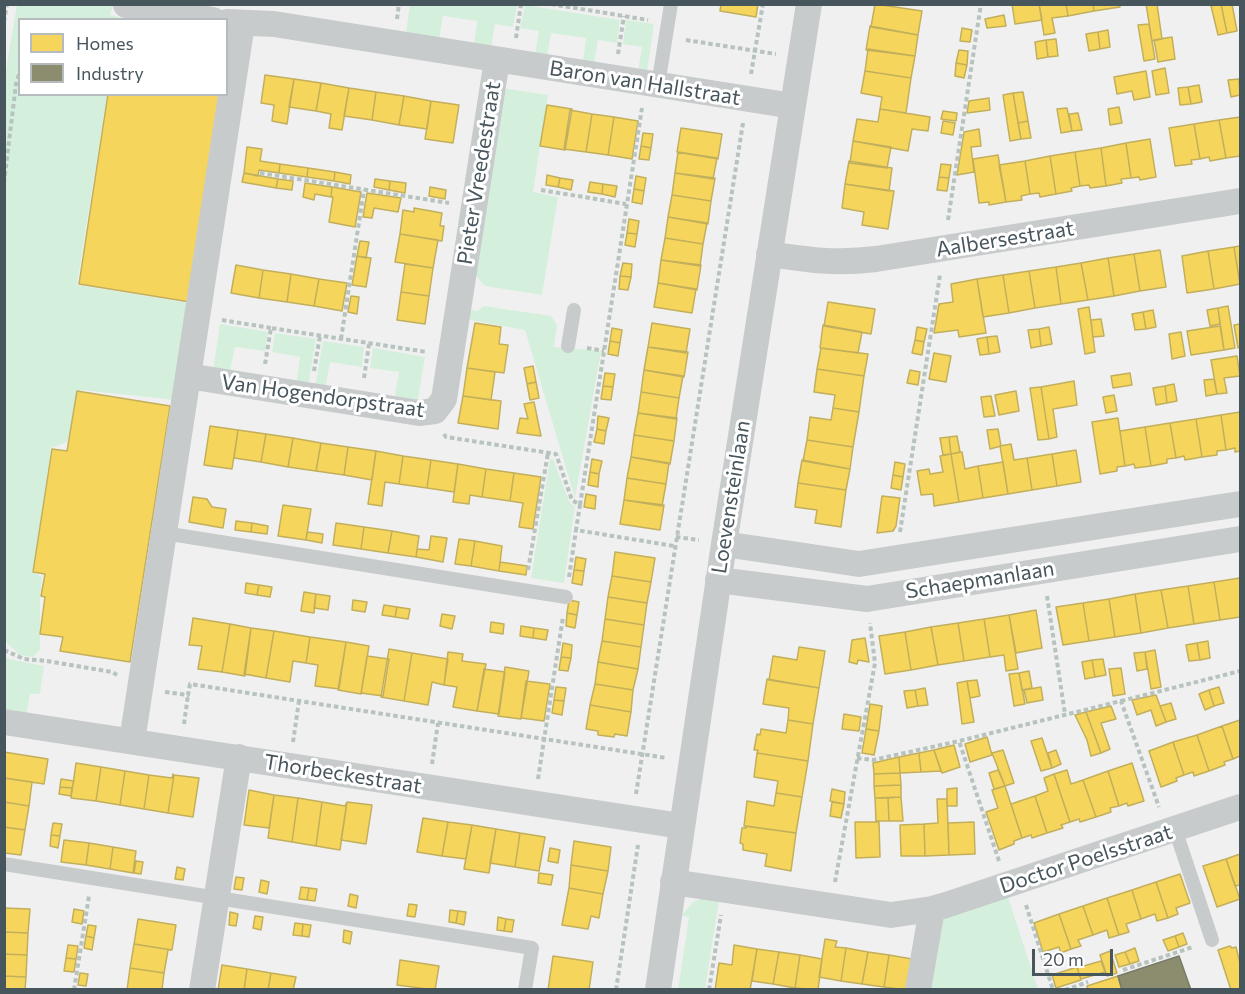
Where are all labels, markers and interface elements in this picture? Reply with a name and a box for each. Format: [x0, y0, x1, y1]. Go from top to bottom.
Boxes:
legend [18, 18, 228, 96]
text: Homes [76, 32, 134, 54]
street label: Baron van Hallstraat [548, 55, 742, 111]
text: Industry [76, 62, 144, 84]
street label: Pieter Vreedestraat [452, 80, 506, 266]
street label: Aalbersestraat [934, 216, 1076, 262]
street label: Van Hogendorpstraat [220, 369, 426, 423]
street label: Loevensteinlaan [706, 419, 756, 575]
street label: Schaepmanlaan [904, 556, 1056, 604]
street label: Thorbeckestraat [262, 749, 424, 799]
street label: Doctor Poelsstraat [997, 819, 1175, 899]
scale bar [1035, 937, 1116, 975]
text: 20 m [1043, 948, 1084, 970]

